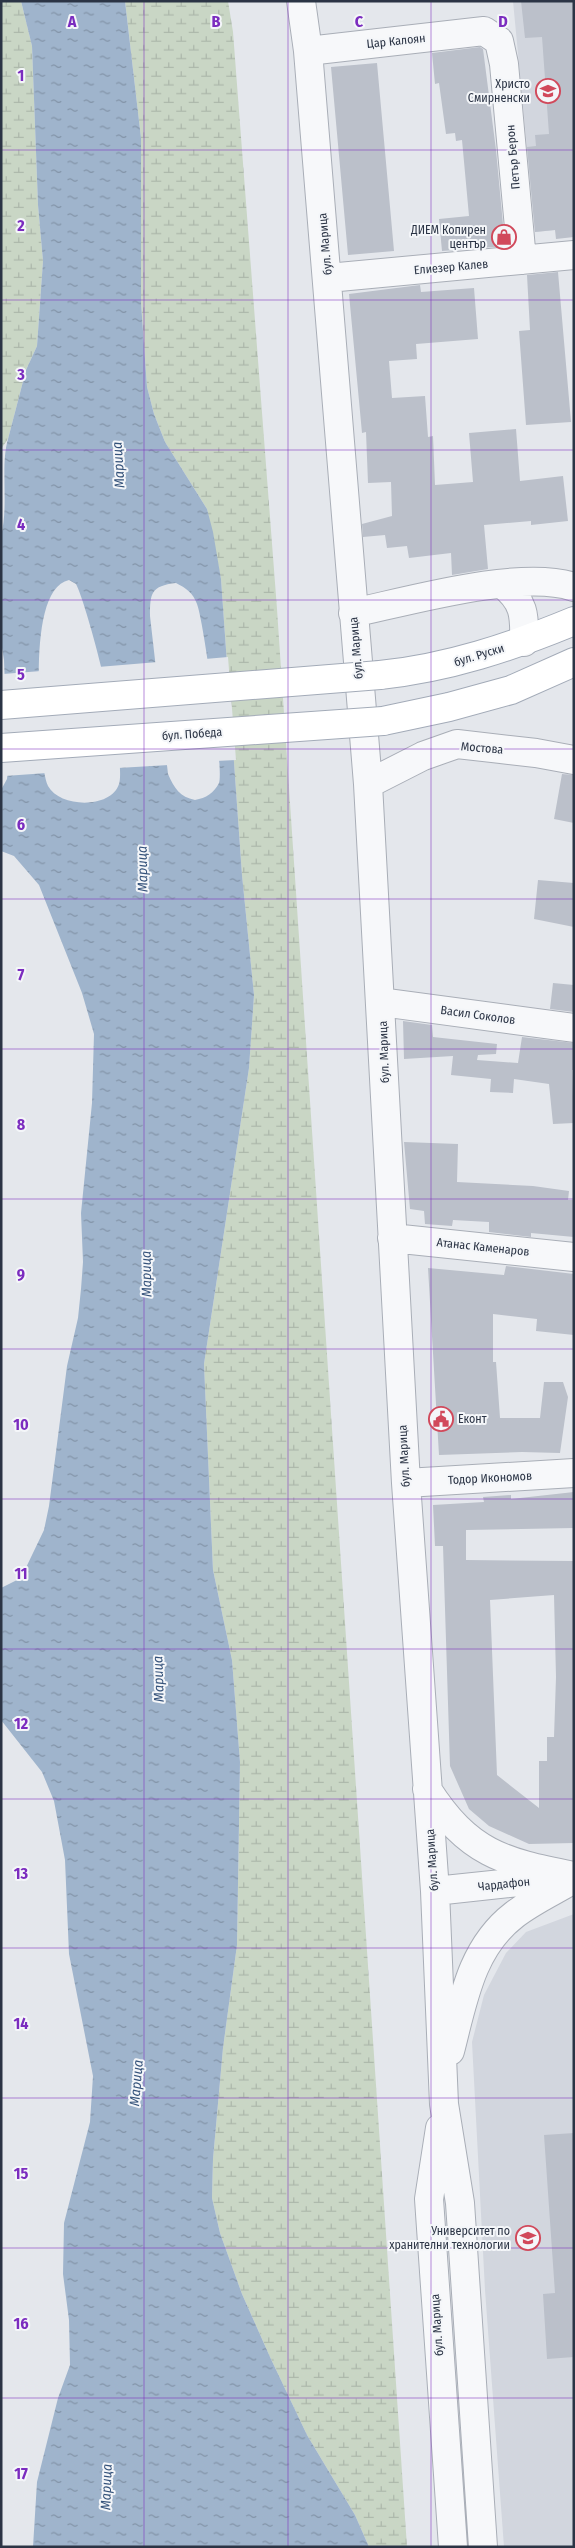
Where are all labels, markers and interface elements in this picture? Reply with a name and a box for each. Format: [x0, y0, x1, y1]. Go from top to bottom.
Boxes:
text: A [67, 12, 77, 31]
text: B [212, 12, 221, 31]
text: C [355, 12, 364, 31]
text: D [498, 12, 508, 31]
street label: Цар Калоян [366, 31, 426, 51]
text: 1 [18, 66, 24, 85]
place label: Христо Смирненски [468, 77, 530, 105]
school or university icon: Христо Смирненски [535, 78, 561, 104]
street label: Петър Берон [503, 124, 523, 190]
street label: бул. Марица [315, 212, 335, 276]
text: 2 [16, 216, 25, 235]
place label: ДИЕМ Копирен център [410, 223, 486, 251]
shop icon: ДИЕМ Копирен център [491, 224, 517, 250]
street label: Елиезер Калев [413, 257, 489, 277]
text: 3 [16, 365, 25, 384]
water label: Марица [108, 441, 129, 489]
text: 4 [17, 515, 25, 534]
street label: бул. Марица [346, 616, 366, 680]
street label: бул. Руски [452, 641, 506, 669]
text: 5 [17, 665, 25, 684]
street label: бул. Победа [161, 725, 223, 743]
street label: Мостова [460, 739, 504, 757]
text: 6 [17, 815, 25, 834]
water label: Марица [134, 846, 151, 892]
text: 7 [18, 965, 25, 984]
street label: Васил Соколов [440, 1003, 516, 1027]
street label: бул. Марица [376, 1020, 392, 1083]
text: 8 [17, 1115, 26, 1134]
street label: Атанас Каменаров [436, 1235, 530, 1259]
water label: Марица [138, 1251, 155, 1297]
text: 9 [17, 1265, 25, 1284]
public building icon: Еконт [428, 1406, 454, 1432]
place label: Еконт [458, 1412, 487, 1426]
text: 10 [13, 1415, 29, 1434]
street label: бул. Марица [395, 1424, 413, 1488]
street label: Тодор Икономов [448, 1469, 532, 1487]
text: 11 [14, 1564, 28, 1583]
water label: Марица [149, 1656, 168, 1702]
text: 12 [14, 1714, 29, 1733]
street label: бул. Марица [423, 1828, 441, 1892]
text: 13 [14, 1864, 29, 1883]
street label: Чардафон [477, 1874, 531, 1894]
text: 14 [14, 2014, 29, 2033]
water label: Марица [126, 2059, 147, 2107]
text: 15 [14, 2164, 28, 2183]
place label: Университет по хранителни технологии [389, 2224, 510, 2252]
school or university icon: Университет по хранителни технологии [515, 2225, 541, 2251]
street label: бул. Марица [428, 2293, 446, 2357]
text: 16 [13, 2314, 29, 2333]
text: 17 [14, 2464, 28, 2483]
water label: Марица [97, 2464, 116, 2510]

